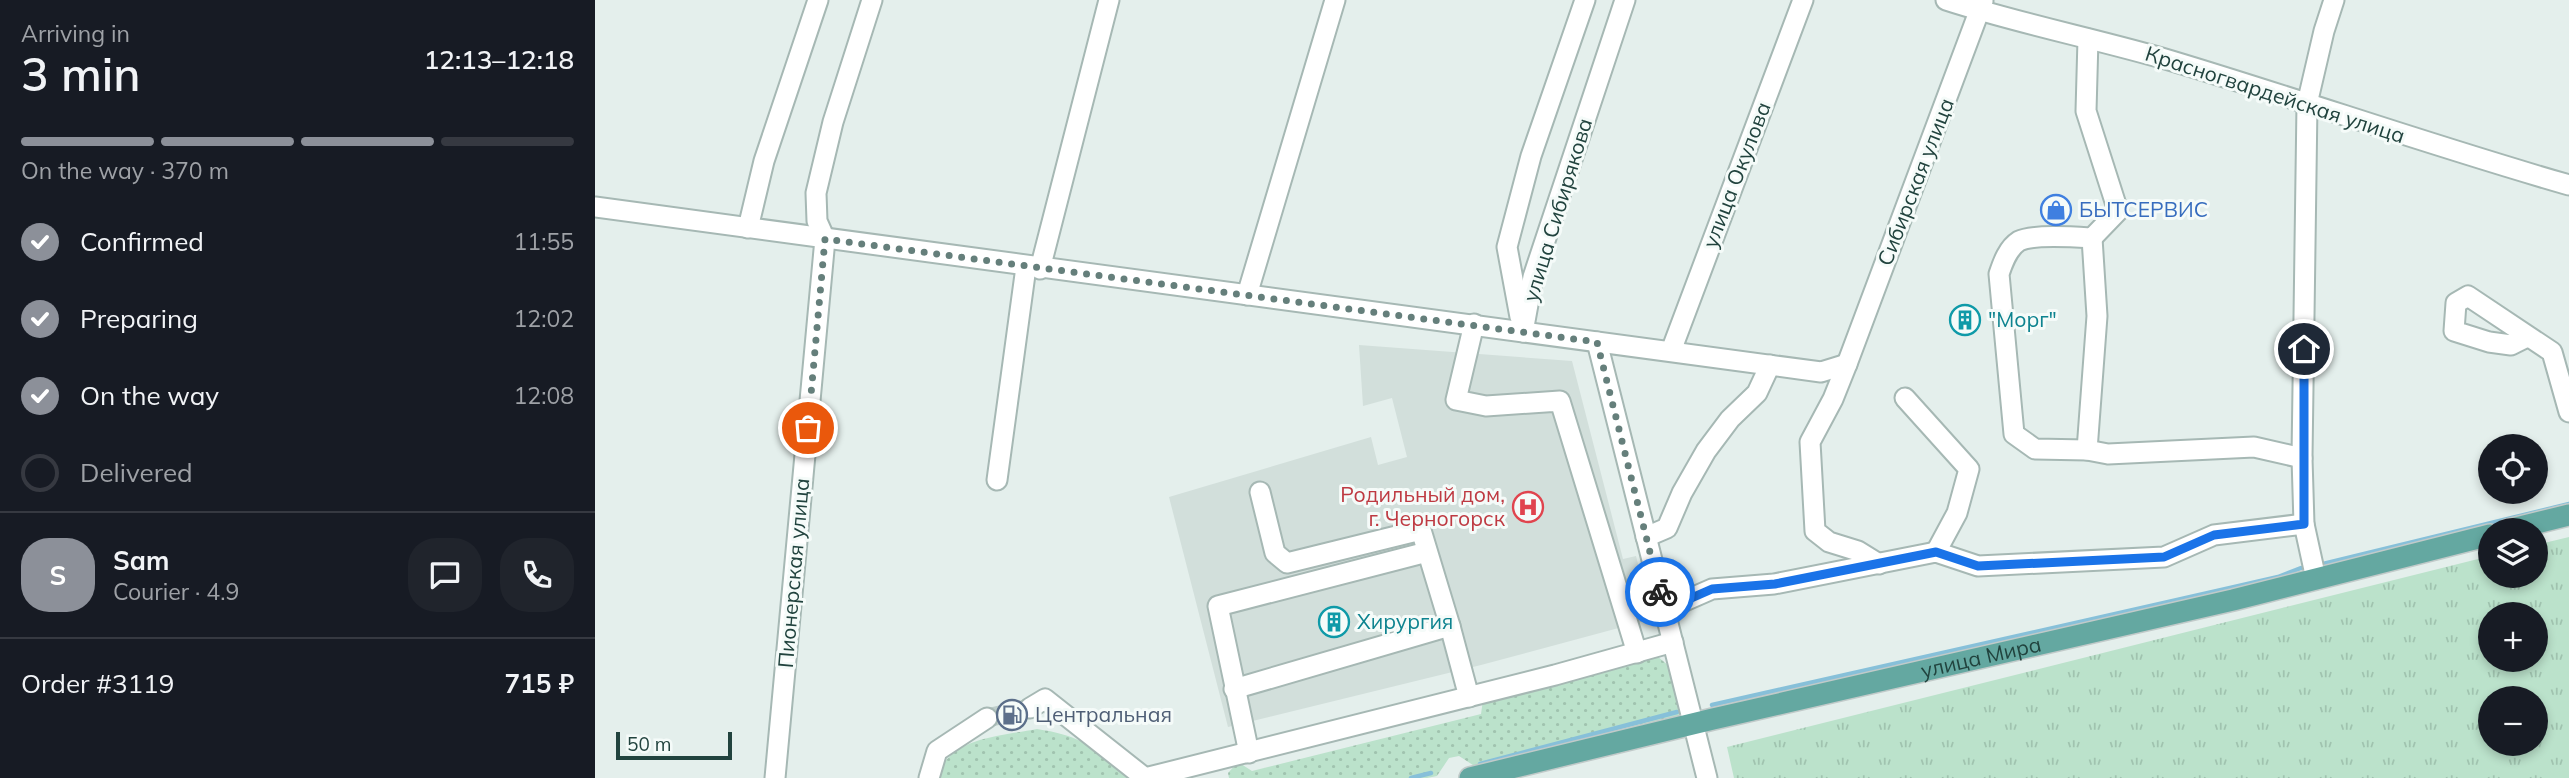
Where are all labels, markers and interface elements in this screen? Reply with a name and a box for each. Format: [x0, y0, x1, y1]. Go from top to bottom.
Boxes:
text: Arriving in [21, 19, 130, 48]
street label: Красногвардейская улица [2142, 40, 2408, 148]
text: 12:13–12:18 [424, 43, 574, 76]
text: 3 min [21, 45, 140, 103]
street label: Сибирская улица [1871, 94, 1959, 269]
street label: улица Окулова [1696, 98, 1776, 251]
street label: улица Сибирякова [1517, 115, 1597, 305]
text: On the way · 370 m [21, 156, 229, 185]
shop icon: БЫТСЕРВИС [2039, 193, 2073, 227]
place label: БЫТСЕРВИС [2079, 196, 2208, 222]
icon: check [21, 223, 59, 261]
text: Confirmed [80, 225, 204, 258]
text: 11:55 [514, 227, 574, 256]
icon: check [21, 300, 59, 338]
text: Preparing [80, 302, 198, 335]
building icon: "Морг" [1948, 303, 1982, 337]
text: 12:02 [514, 304, 574, 333]
place label: "Морг" [1988, 306, 2057, 332]
pin [2274, 319, 2334, 379]
icon: home [2285, 330, 2323, 368]
icon: check [21, 377, 59, 415]
text: On the way [80, 379, 219, 412]
text: 12:08 [514, 381, 574, 410]
pin [778, 398, 838, 458]
icon: bag [789, 409, 827, 447]
map controls [2478, 434, 2548, 756]
button: locate [2478, 434, 2548, 504]
text: Delivered [80, 456, 193, 489]
street label: Пионерская улица [772, 477, 814, 669]
place label: Родильный дом, г. Черногорск [1340, 481, 1506, 531]
hospital icon: Родильный дом, г. Черногорск [1511, 490, 1545, 524]
button: layers [2478, 518, 2548, 588]
button: chat [408, 538, 482, 612]
button: phone [500, 538, 574, 612]
text: Sam [113, 544, 169, 577]
courier [1625, 557, 1695, 627]
text: S [50, 559, 66, 592]
icon: bike [1641, 573, 1679, 611]
text: Courier · 4.9 [113, 577, 239, 606]
button: + [2478, 602, 2548, 672]
building icon: Хирургия [1317, 605, 1351, 639]
place label: Хирургия [1357, 608, 1453, 634]
street label: улица Мира [1918, 630, 2044, 683]
text: Order #3119 [21, 667, 174, 700]
text: 715 ₽ [504, 667, 574, 700]
button: − [2478, 686, 2548, 756]
fuel station icon: Центральная [995, 698, 1029, 732]
place label: Центральная [1035, 701, 1172, 727]
scale bar [616, 729, 731, 761]
text: 50 m [627, 732, 671, 756]

